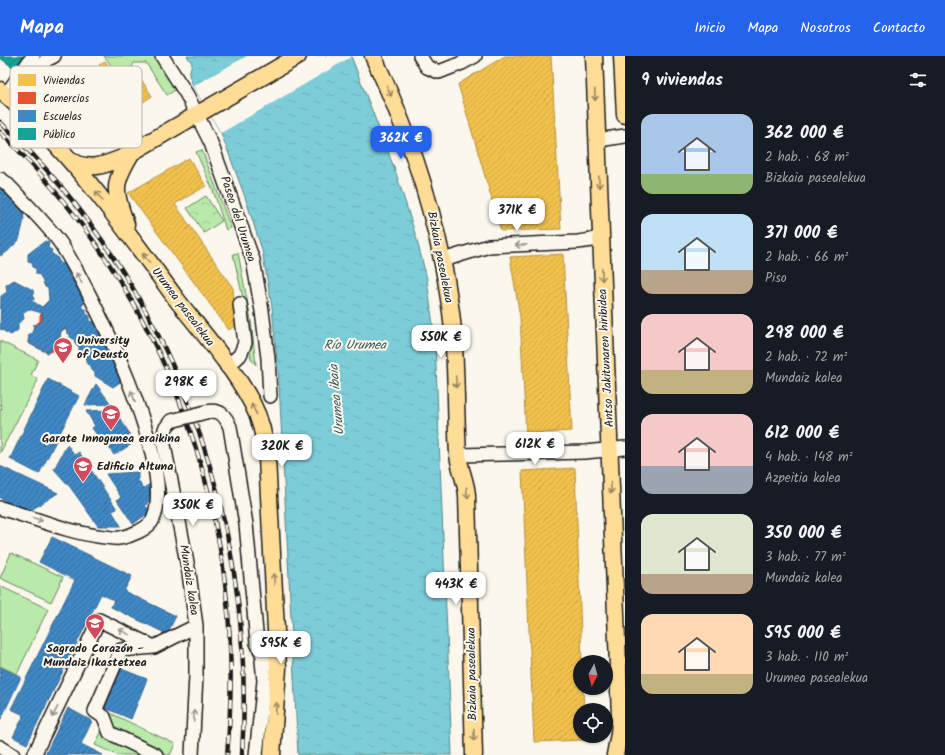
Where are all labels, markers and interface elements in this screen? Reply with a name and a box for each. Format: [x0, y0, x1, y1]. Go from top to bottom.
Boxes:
text: Mapa [20, 13, 64, 43]
text: Inicio [694, 17, 725, 39]
text: Mapa [747, 17, 778, 39]
text: Nosotros [800, 17, 851, 39]
text: Contacto [873, 17, 925, 39]
legend [10, 66, 142, 148]
text: 9 viviendas [641, 67, 723, 94]
icon: filters [907, 69, 929, 91]
text: Viviendas [43, 72, 85, 90]
one-way arrow [386, 85, 394, 97]
one-way arrow [592, 88, 599, 101]
text: Comercios [43, 90, 89, 108]
text: Escuelas [43, 108, 82, 126]
text: 362 000 € [765, 120, 843, 147]
text: Público [43, 126, 75, 144]
pin: 362K € [368, 126, 434, 160]
text: 362K € [380, 128, 422, 149]
icon: home [673, 130, 721, 178]
text: 2 hab. · 68 m² [765, 147, 849, 168]
text: Bizkaia pasealekua [765, 168, 866, 189]
street label: Paseo del Urumea [215, 173, 261, 265]
one-way arrow [595, 175, 603, 188]
one-way arrow [95, 191, 104, 202]
pin: 371K € [484, 198, 550, 232]
text: 371K € [498, 200, 536, 221]
street label: Bizkaia pasealekua [422, 209, 458, 305]
text: 371 000 € [765, 220, 838, 247]
icon: home [673, 230, 721, 278]
one-way arrow [515, 241, 528, 248]
text: 2 hab. · 66 m² [765, 247, 848, 268]
one-way arrow [142, 252, 150, 263]
street label: Urumea pasealekua [147, 263, 219, 351]
one-way arrow [599, 268, 606, 281]
text: Piso [765, 268, 787, 289]
one-way arrow [75, 272, 83, 284]
street label: Antso Jakitunaren hiribidea [593, 288, 619, 428]
text: 298 000 € [765, 320, 844, 347]
pin: 550K € [408, 325, 474, 359]
text: 550K € [421, 327, 461, 348]
icon: home [673, 330, 721, 378]
place label: University of Deusto [77, 331, 130, 364]
water label: Río Urumea [324, 335, 387, 356]
school or university icon: University of Deusto [52, 336, 74, 364]
text: 2 hab. · 72 m² [765, 347, 847, 368]
water label: Urumea ibaia [323, 363, 351, 436]
text: Mundaiz kalea [765, 368, 842, 389]
pin: 298K € [153, 370, 219, 404]
text: 298K € [165, 372, 207, 393]
one-way arrow [453, 375, 460, 388]
one-way arrow [129, 391, 137, 403]
school or university icon: Garate Innogunea eraikina [100, 403, 122, 431]
one-way arrow [250, 403, 257, 415]
text: 612 000 € [765, 420, 839, 447]
place label: Garate Innogunea eraikina [42, 429, 180, 448]
icon: home [673, 430, 721, 478]
pin: 612K € [502, 432, 568, 466]
pin: 320K € [249, 434, 315, 468]
text: 612K € [515, 434, 555, 455]
text: 320K € [261, 436, 303, 457]
text: 4 hab. · 148 m² [765, 447, 853, 468]
school or university icon: Edificio Altuna [72, 455, 94, 483]
place label: Edificio Altuna [97, 457, 173, 476]
text: Azpeitia kalea [765, 468, 841, 489]
one-way arrow [607, 481, 615, 494]
one-way arrow [463, 486, 471, 499]
pin: 350K € [160, 493, 226, 527]
text: 350K € [172, 495, 214, 516]
one-way arrow [31, 516, 43, 524]
text: 350 000 € [765, 520, 842, 547]
icon: home [673, 530, 721, 578]
street label: Mundaiz kalea [174, 543, 204, 617]
text: 3 hab. · 77 m² [765, 547, 846, 568]
text: Mundaiz kalea [765, 568, 842, 589]
pin: 443K € [423, 572, 489, 606]
one-way arrow [270, 573, 277, 586]
text: 443K € [435, 574, 477, 595]
school or university icon: Sagrado Corazón - Mundaiz Ikastetxea [84, 612, 106, 640]
text: 595 000 € [765, 620, 841, 647]
street label: Bizkaia pasealekua [462, 627, 482, 721]
one-way arrow [118, 628, 130, 635]
icon: home [673, 630, 721, 678]
pin: 595K € [248, 631, 314, 665]
text: 595K € [261, 633, 301, 654]
place label: Sagrado Corazón - Mundaiz Ikastetxea [43, 639, 147, 672]
text: 3 hab. · 110 m² [765, 647, 848, 668]
north arrow [573, 655, 613, 695]
map controls [573, 655, 613, 743]
text: Urumea pasealekua [765, 668, 868, 689]
one-way arrow [273, 702, 280, 715]
button: locate [573, 703, 613, 743]
one-way arrow [51, 705, 58, 717]
one-way arrow [190, 710, 198, 723]
one-way arrow [470, 728, 477, 741]

